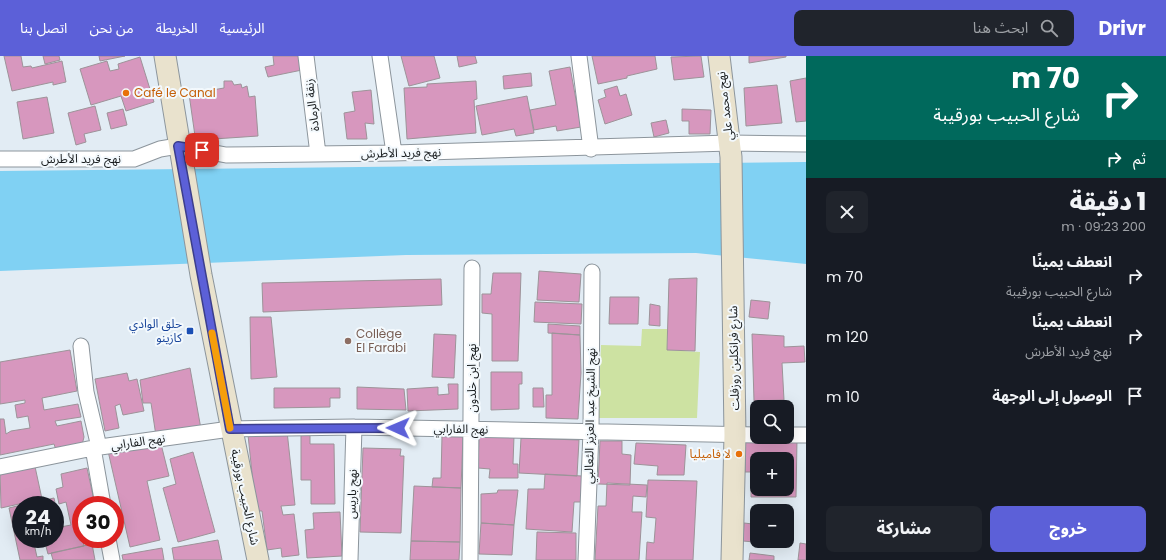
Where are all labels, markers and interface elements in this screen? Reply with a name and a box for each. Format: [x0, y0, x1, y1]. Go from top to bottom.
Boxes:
search box [794, 10, 1074, 46]
text: Drivr [1098, 15, 1146, 42]
text: ابحث هنا [973, 17, 1028, 38]
icon: search [1038, 17, 1060, 39]
text: اتصل بنا [20, 18, 67, 38]
text: من نحن [89, 18, 134, 38]
text: الخريطة [156, 18, 198, 38]
text: الرئيسية [220, 18, 265, 38]
text: 70 m [1011, 59, 1080, 98]
street label: نهج محمد علي [712, 70, 739, 141]
icon: right [1094, 72, 1146, 124]
street label: زنقة الرمادة [300, 78, 323, 132]
place label: Café le Canal [134, 84, 216, 101]
marker: Café le Canal [121, 88, 131, 98]
text: شارع الحبيب بورقيبة [933, 102, 1080, 127]
pin [185, 133, 219, 167]
icon: arrive [191, 139, 213, 161]
street label: نهج فريد الأطرش [361, 143, 441, 163]
icon: right [1103, 148, 1125, 170]
text: ثم [1133, 148, 1146, 169]
street label: نهج فريد الأطرش [41, 150, 121, 168]
text: 1 دقيقة [1069, 185, 1146, 218]
button: close [826, 191, 868, 233]
text: 200 m · 09:23 [1061, 217, 1146, 236]
text: انعطف يمينًا [1032, 251, 1112, 272]
icon: right [1124, 265, 1146, 287]
text: 70 m [826, 266, 863, 287]
text: شارع الحبيب بورقيبة [1006, 282, 1112, 301]
street label: شارع فرانكلين روزفلت [724, 306, 744, 410]
text: انعطف يمينًا [1032, 311, 1112, 332]
place label: حلق الوادي كازينو [129, 315, 183, 346]
place label: Collège El Farabi [356, 325, 406, 356]
icon: right [1124, 325, 1146, 347]
marker: حلق الوادي كازينو [185, 326, 195, 336]
text: 120 m [826, 326, 868, 347]
marker: Collège El Farabi [343, 336, 353, 346]
text: نهج فريد الأطرش [1025, 342, 1112, 361]
street label: نهج ابن خلدون [463, 344, 481, 413]
street label: نهج الشيخ عبد العزيز الثعالبي [580, 348, 601, 484]
text: الوصول إلى الوجهة [992, 385, 1112, 406]
icon: arrive [1124, 385, 1146, 407]
text: 10 m [826, 386, 860, 407]
map controls [750, 400, 794, 548]
button: search [750, 400, 794, 444]
position arrow [377, 407, 419, 449]
street label: نهج الفارابي [433, 420, 489, 439]
street label: نهج الفارابي [110, 429, 166, 455]
place label: لا فاميليا [690, 445, 731, 462]
street label: شارع الحبيب بورقيبة [226, 447, 264, 547]
marker: لا فاميليا [734, 449, 744, 459]
button: + [750, 452, 794, 496]
street label: نهج باريس [342, 469, 362, 519]
speed limit sign: 30 [72, 496, 124, 548]
text: 24 [26, 503, 50, 531]
button: − [750, 504, 794, 548]
button: مشاركة [826, 506, 982, 552]
button: خروج [990, 506, 1146, 552]
text: km/h [25, 524, 51, 539]

